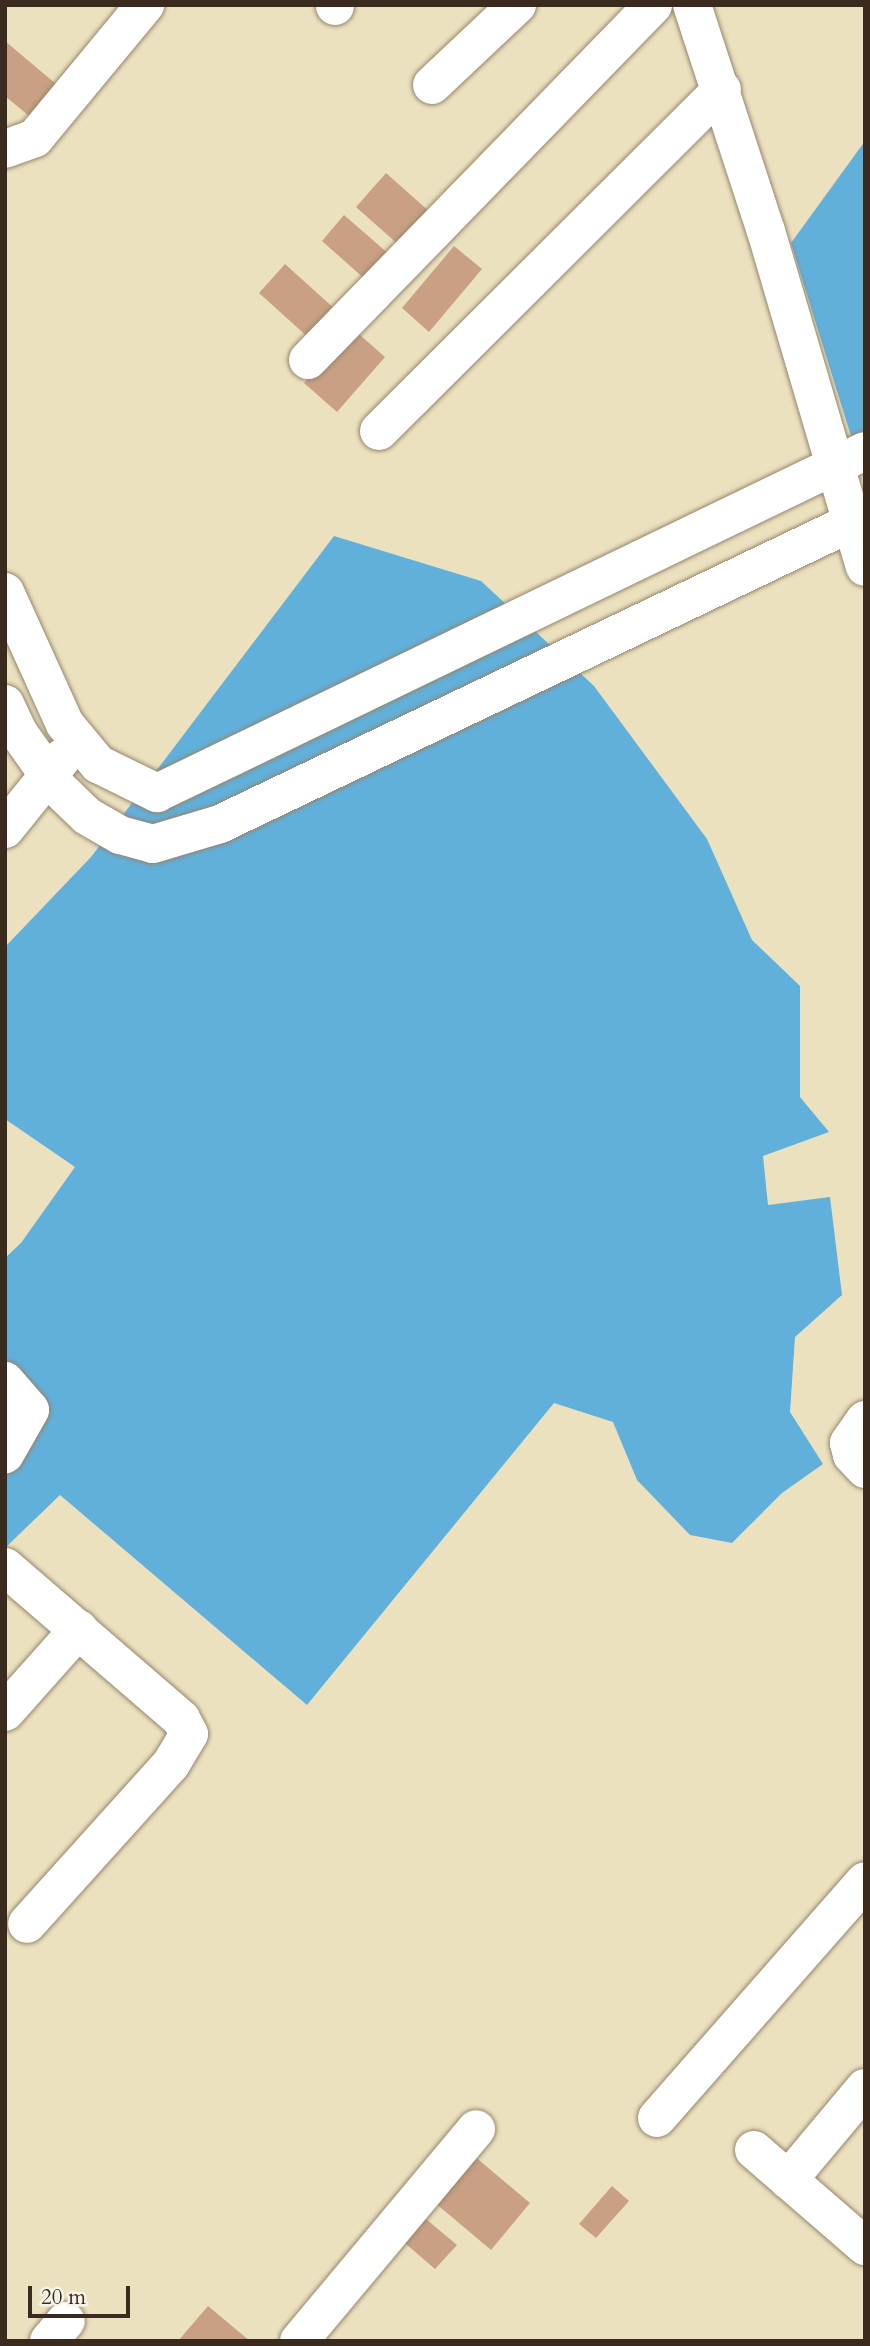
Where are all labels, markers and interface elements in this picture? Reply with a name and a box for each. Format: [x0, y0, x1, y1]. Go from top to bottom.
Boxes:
scale bar [32, 2272, 133, 2316]
text: 20 m [41, 2283, 86, 2312]

